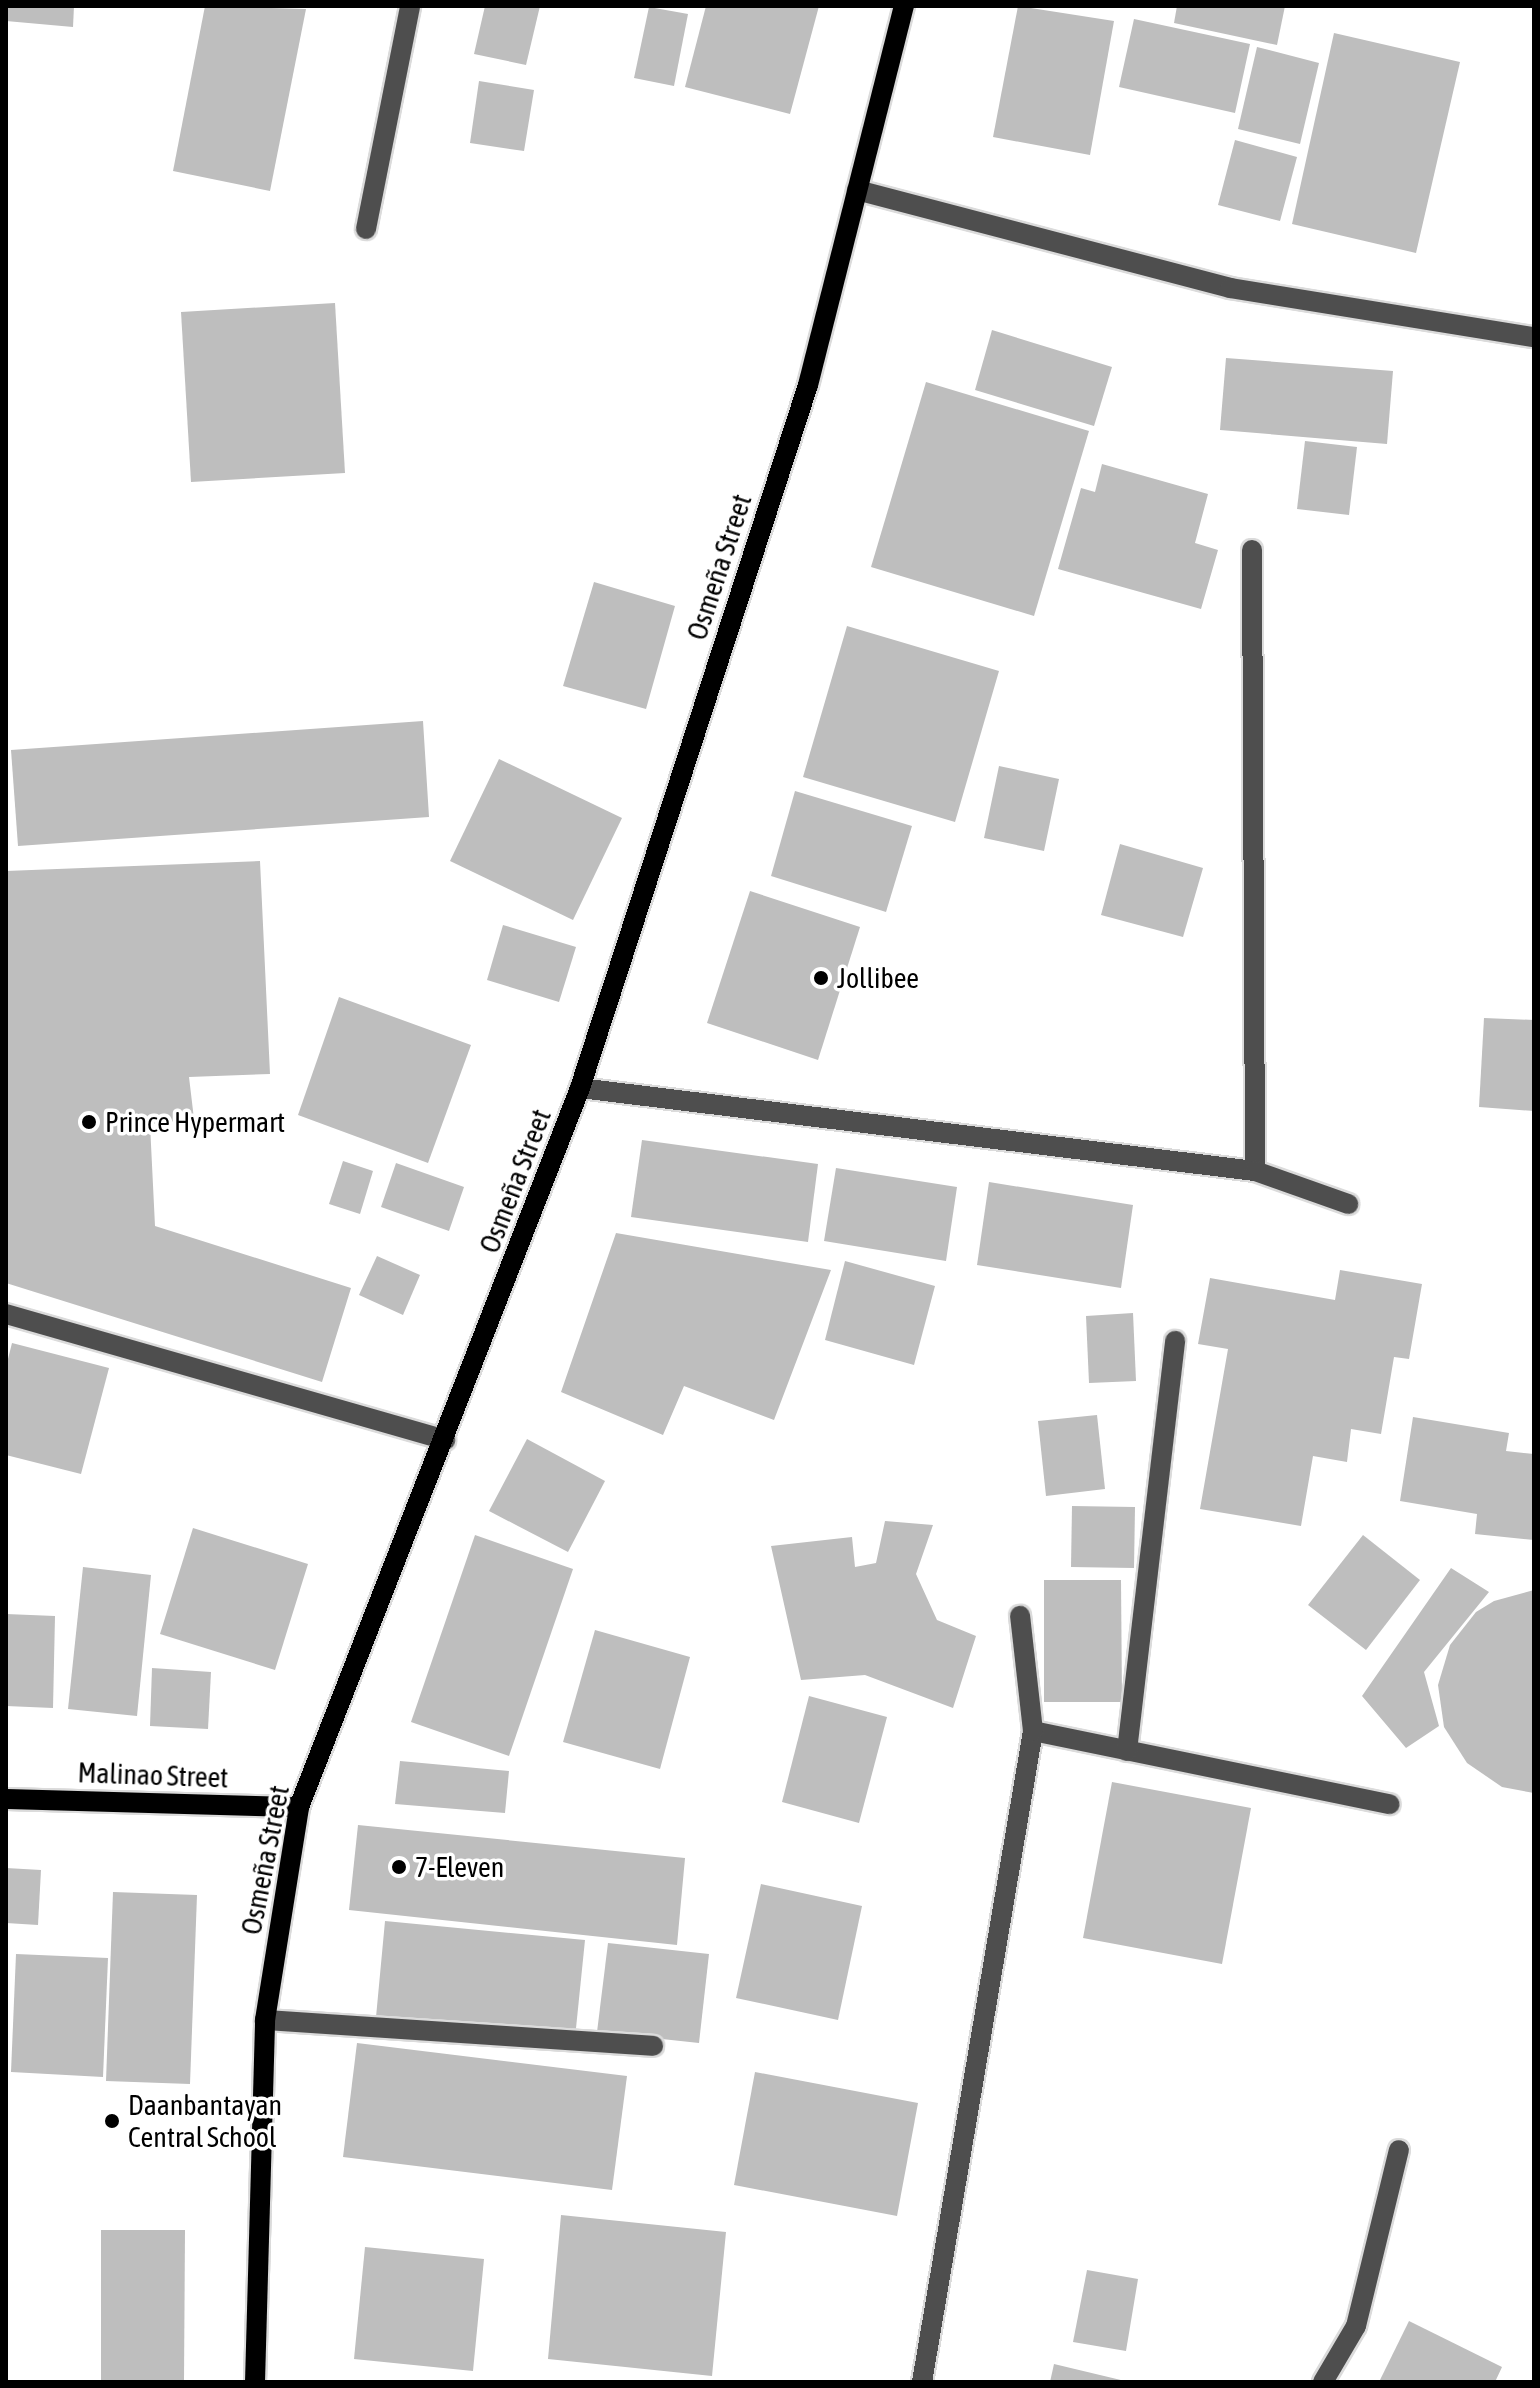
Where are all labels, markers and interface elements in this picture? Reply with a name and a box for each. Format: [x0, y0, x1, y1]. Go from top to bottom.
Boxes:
street label: Osmeña Street [680, 490, 758, 644]
place label: Jollibee [837, 961, 919, 995]
marker: Jollibee [812, 969, 830, 987]
place label: Prince Hypermart [105, 1105, 285, 1139]
street label: Osmeña Street [472, 1105, 558, 1257]
marker: Prince Hypermart [80, 1113, 98, 1131]
street label: Malinao Street [77, 1756, 229, 1794]
street label: Osmeña Street [234, 1783, 296, 1937]
place label: 7-Eleven [415, 1850, 504, 1884]
marker: 7-Eleven [390, 1858, 408, 1876]
place label: Daanbantayan Central School [128, 2088, 282, 2154]
marker: Daanbantayan Central School [103, 2112, 121, 2130]

